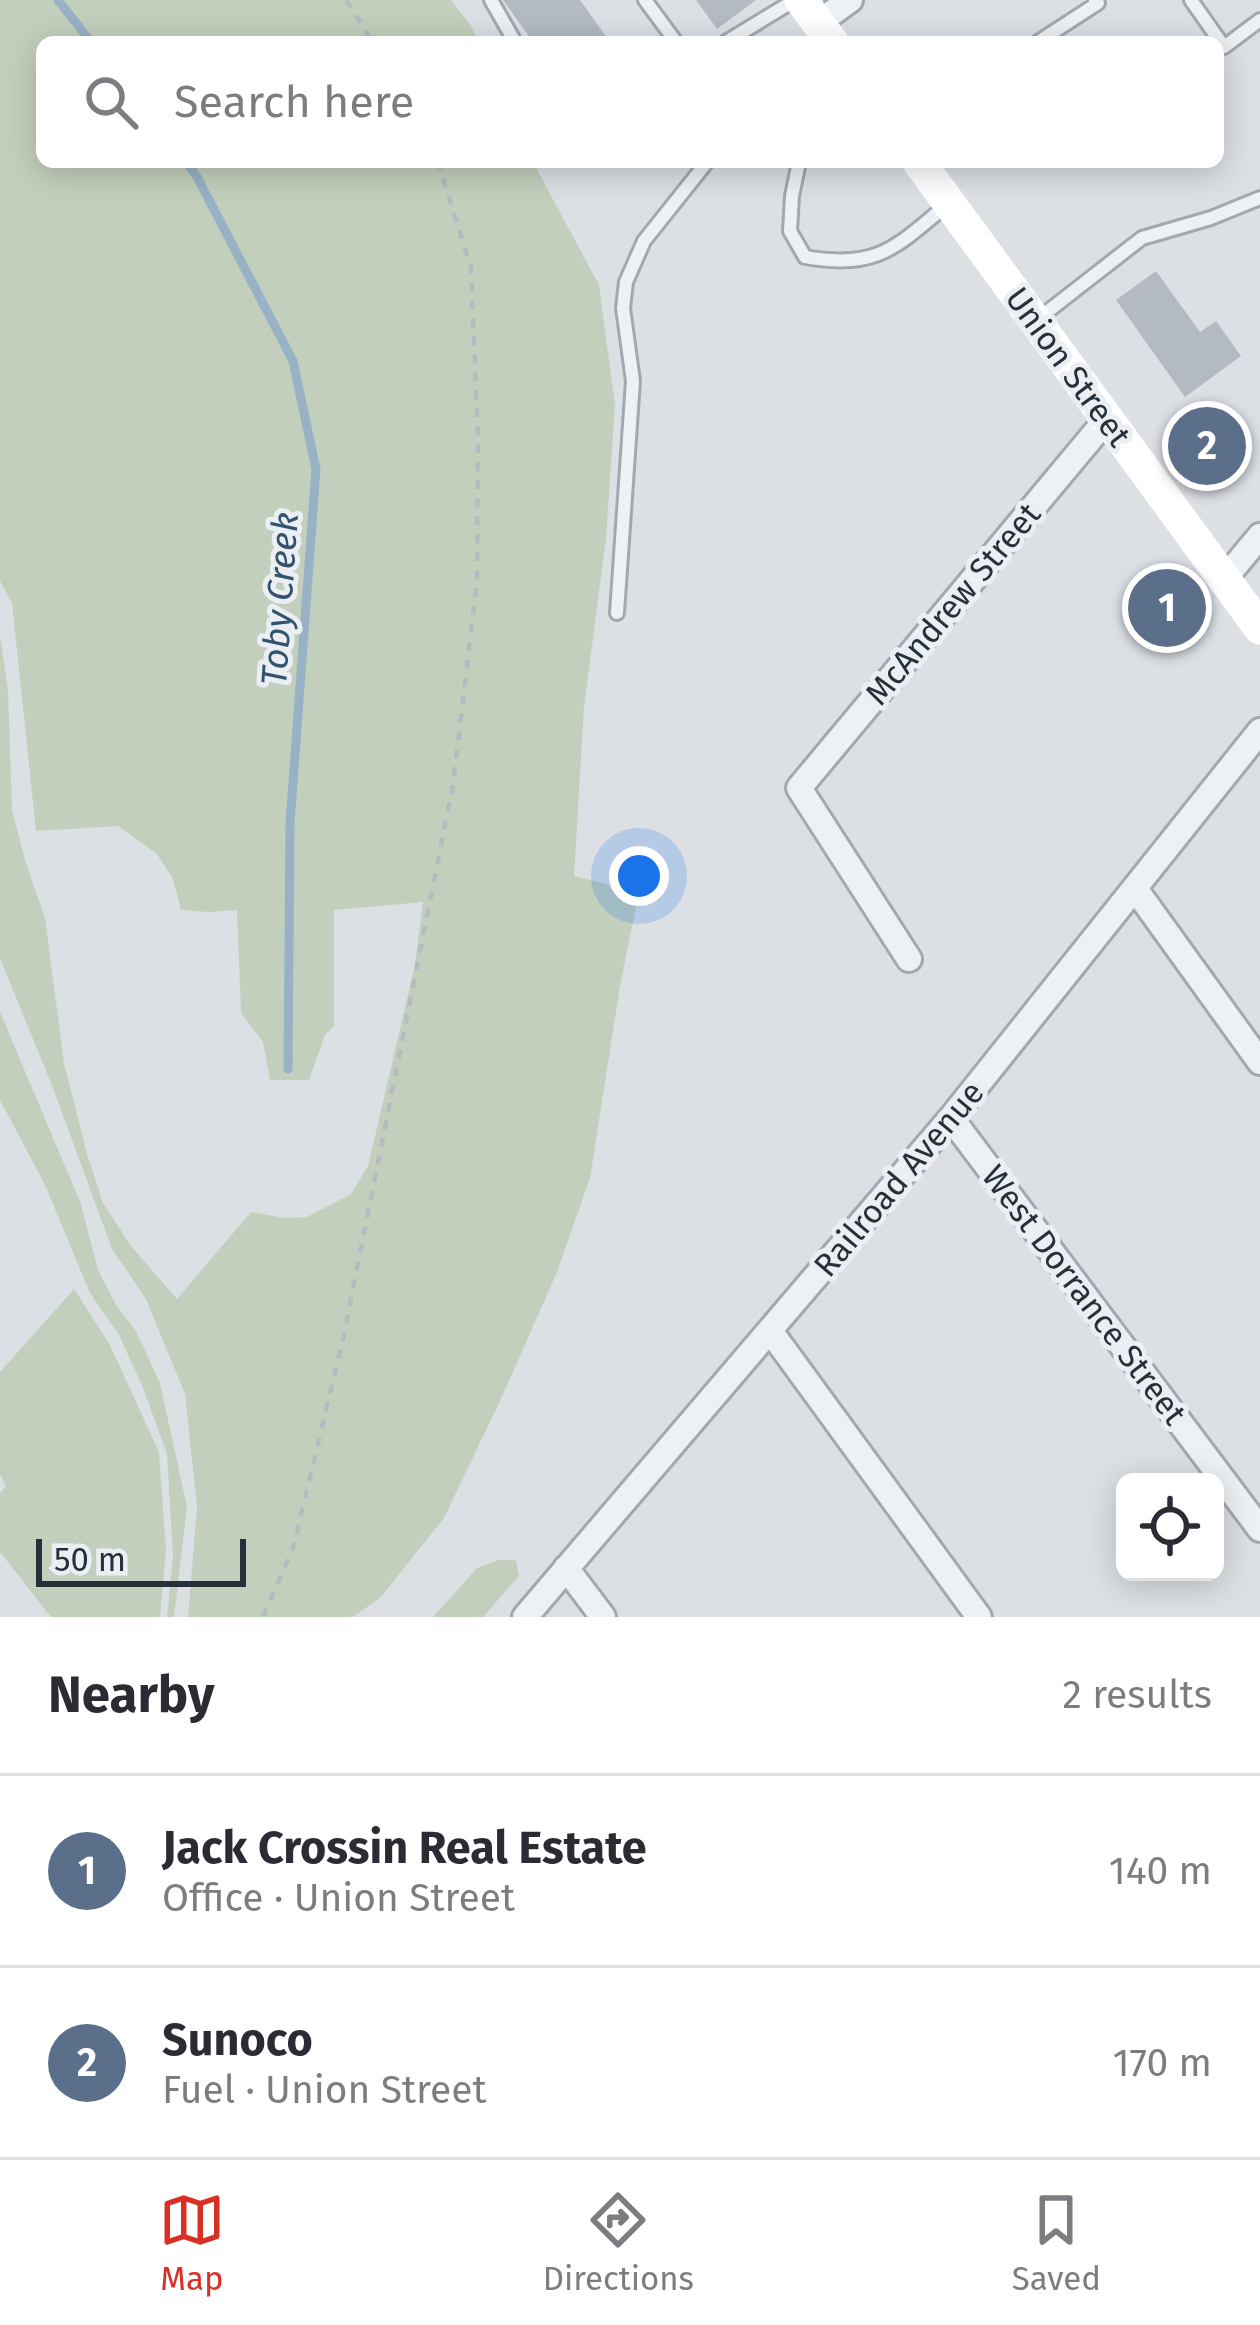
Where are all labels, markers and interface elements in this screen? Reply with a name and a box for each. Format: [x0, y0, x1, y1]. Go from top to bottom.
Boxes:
search box [36, 36, 1224, 168]
icon: search [78, 69, 144, 135]
text: Search here [174, 75, 414, 129]
street label: Union Street [997, 279, 1139, 455]
pin: 2 [1168, 401, 1246, 491]
street label: McAndrew Street [857, 495, 1049, 713]
water label: Toby Creek [252, 511, 308, 687]
pin: 1 [1128, 563, 1206, 653]
your location [609, 846, 669, 906]
street label: Railroad Avenue [806, 1073, 992, 1285]
street label: West Dorrance Street [973, 1157, 1195, 1433]
map controls [1116, 1473, 1224, 1581]
button: locate [1116, 1473, 1224, 1581]
scale bar [36, 1533, 246, 1586]
text: 50 m [54, 1540, 126, 1580]
text: Nearby [48, 1664, 214, 1726]
text: 2 results [1063, 1672, 1212, 1718]
text: Jack Crossin Real Estate [162, 1821, 647, 1875]
text: 1 [78, 1848, 96, 1894]
text: 140 m [1109, 1848, 1212, 1894]
text: Office · Union Street [162, 1875, 515, 1921]
text: Sunoco [162, 2013, 313, 2067]
text: 2 [77, 2040, 97, 2086]
text: 170 m [1113, 2040, 1212, 2086]
text: Fuel · Union Street [162, 2067, 487, 2113]
tab: Map [159, 2187, 225, 2299]
tab: Directions [543, 2187, 694, 2299]
tab: Saved [1012, 2187, 1101, 2299]

